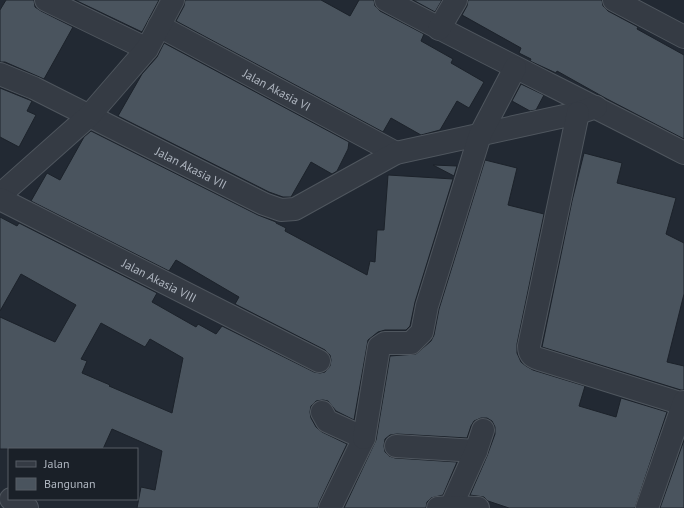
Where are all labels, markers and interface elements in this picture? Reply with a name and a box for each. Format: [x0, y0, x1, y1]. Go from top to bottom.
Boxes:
street label: Jalan Akasia VI [240, 65, 313, 113]
street label: Jalan Akasia VII [152, 143, 230, 192]
street label: Jalan Akasia VIII [119, 254, 199, 305]
legend [8, 448, 138, 500]
text: Jalan [43, 456, 69, 471]
text: Bangunan [44, 476, 96, 491]

